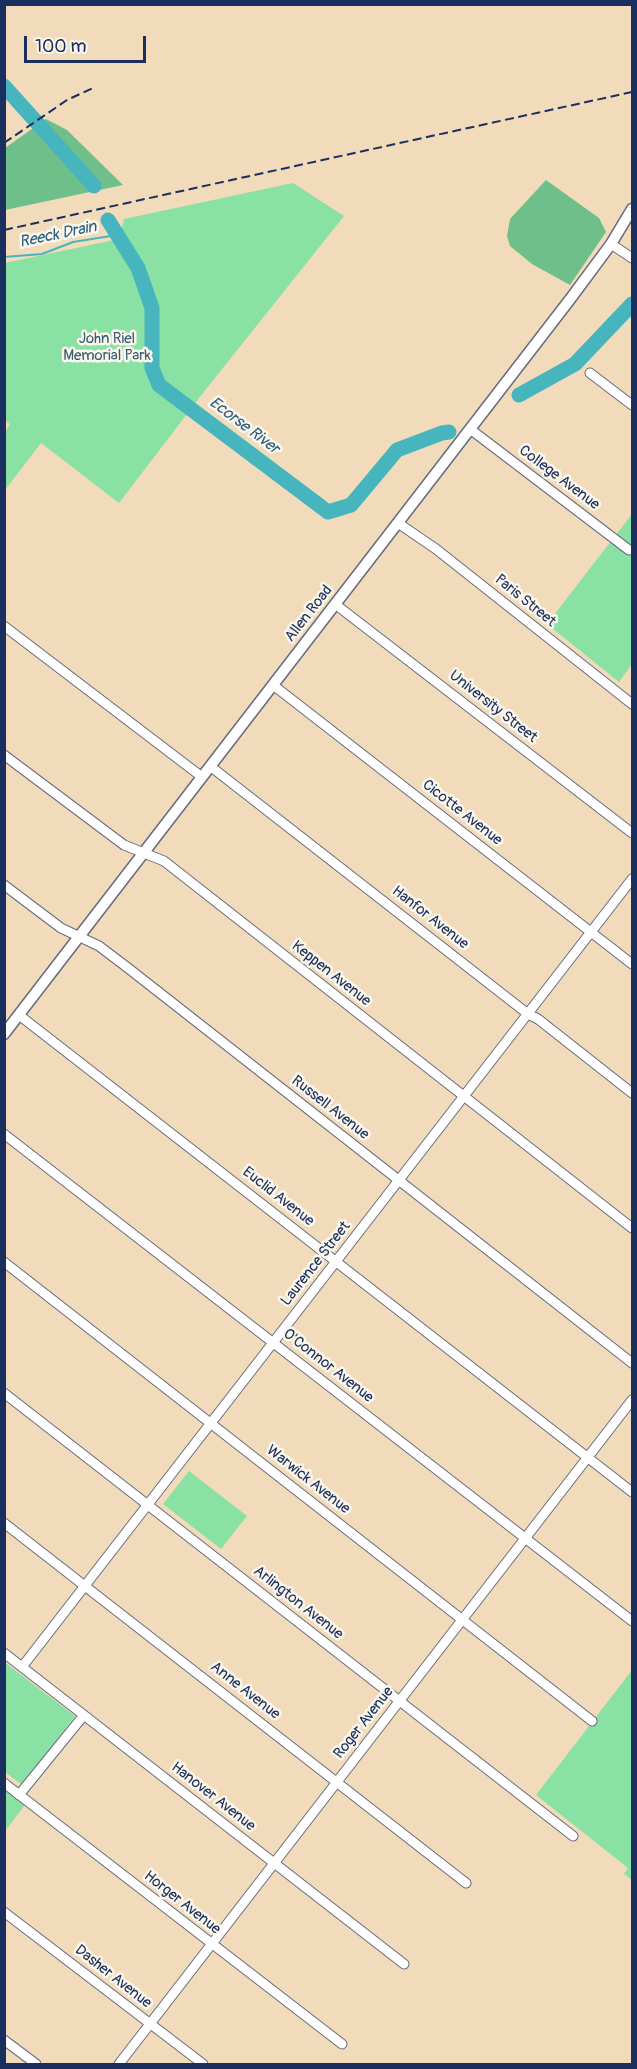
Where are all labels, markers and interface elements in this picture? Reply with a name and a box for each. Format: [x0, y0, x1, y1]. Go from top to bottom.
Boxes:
scale bar [27, 24, 148, 62]
text: 100 m [35, 35, 87, 58]
water label: Reeck Drain [18, 217, 98, 253]
park label: John Riel Memorial Park [63, 330, 151, 365]
water label: Ecorse River [205, 393, 283, 459]
street label: College Avenue [515, 442, 603, 514]
street label: Paris Street [491, 571, 559, 631]
street label: Allen Road [281, 582, 337, 646]
street label: University Street [445, 667, 541, 747]
street label: Cicotte Avenue [418, 776, 506, 850]
street label: Hanfor Avenue [388, 882, 472, 954]
street label: Keppen Avenue [288, 937, 374, 1011]
street label: Russell Avenue [288, 1072, 372, 1144]
street label: Euclid Avenue [239, 1163, 317, 1231]
street label: Laurence Street [277, 1218, 355, 1310]
street label: O'Connor Avenue [279, 1325, 377, 1407]
street label: Warwick Avenue [263, 1442, 353, 1518]
street label: Arlington Avenue [250, 1562, 346, 1644]
street label: Anne Avenue [207, 1658, 283, 1724]
street label: Roger Avenue [330, 1683, 398, 1763]
street label: Hanover Avenue [167, 1759, 259, 1835]
street label: Horger Avenue [140, 1867, 224, 1939]
street label: Dasher Avenue [71, 1942, 155, 2012]

